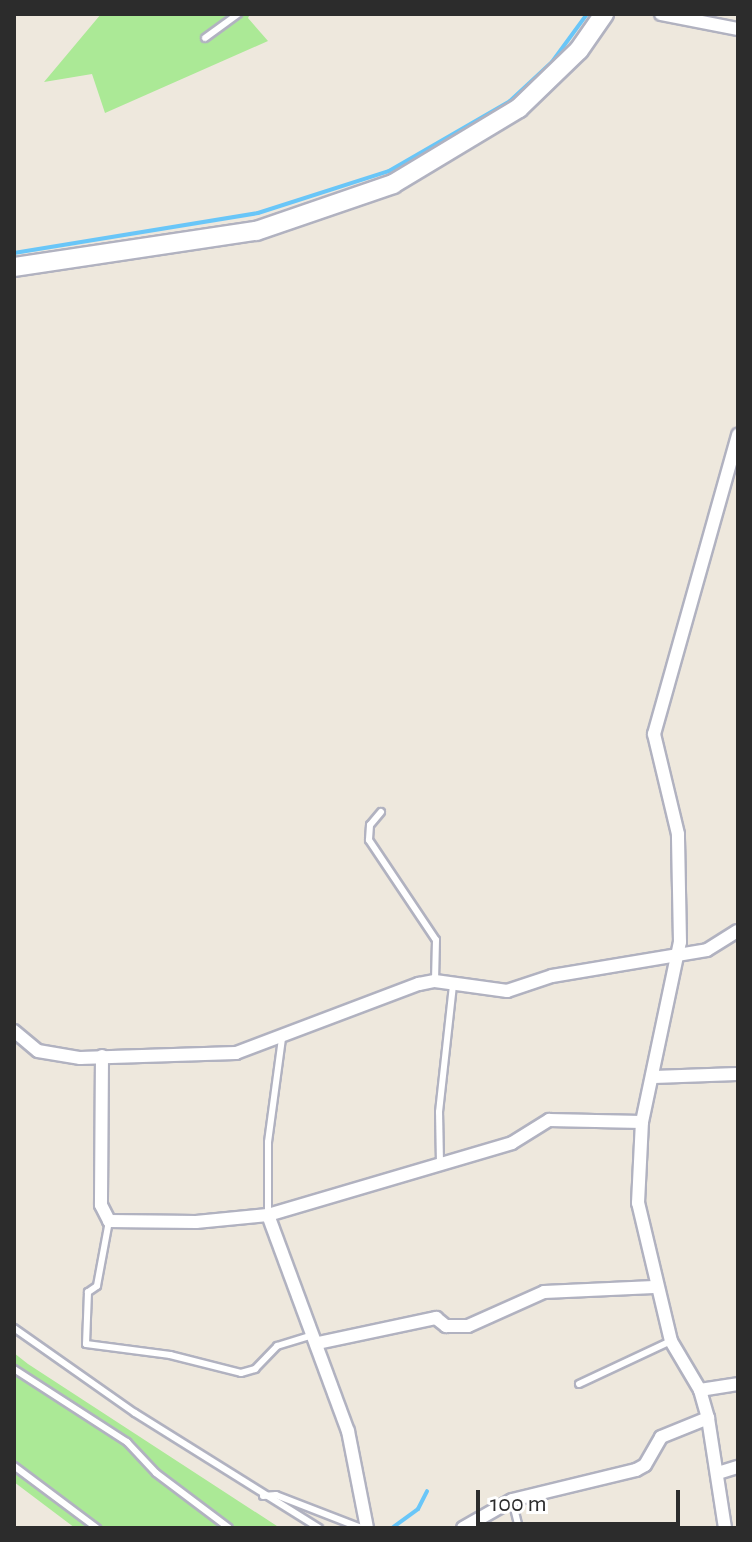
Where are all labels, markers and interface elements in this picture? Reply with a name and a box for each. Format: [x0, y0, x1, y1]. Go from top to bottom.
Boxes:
scale bar [480, 1474, 684, 1524]
text: 100 m [490, 1492, 547, 1516]

